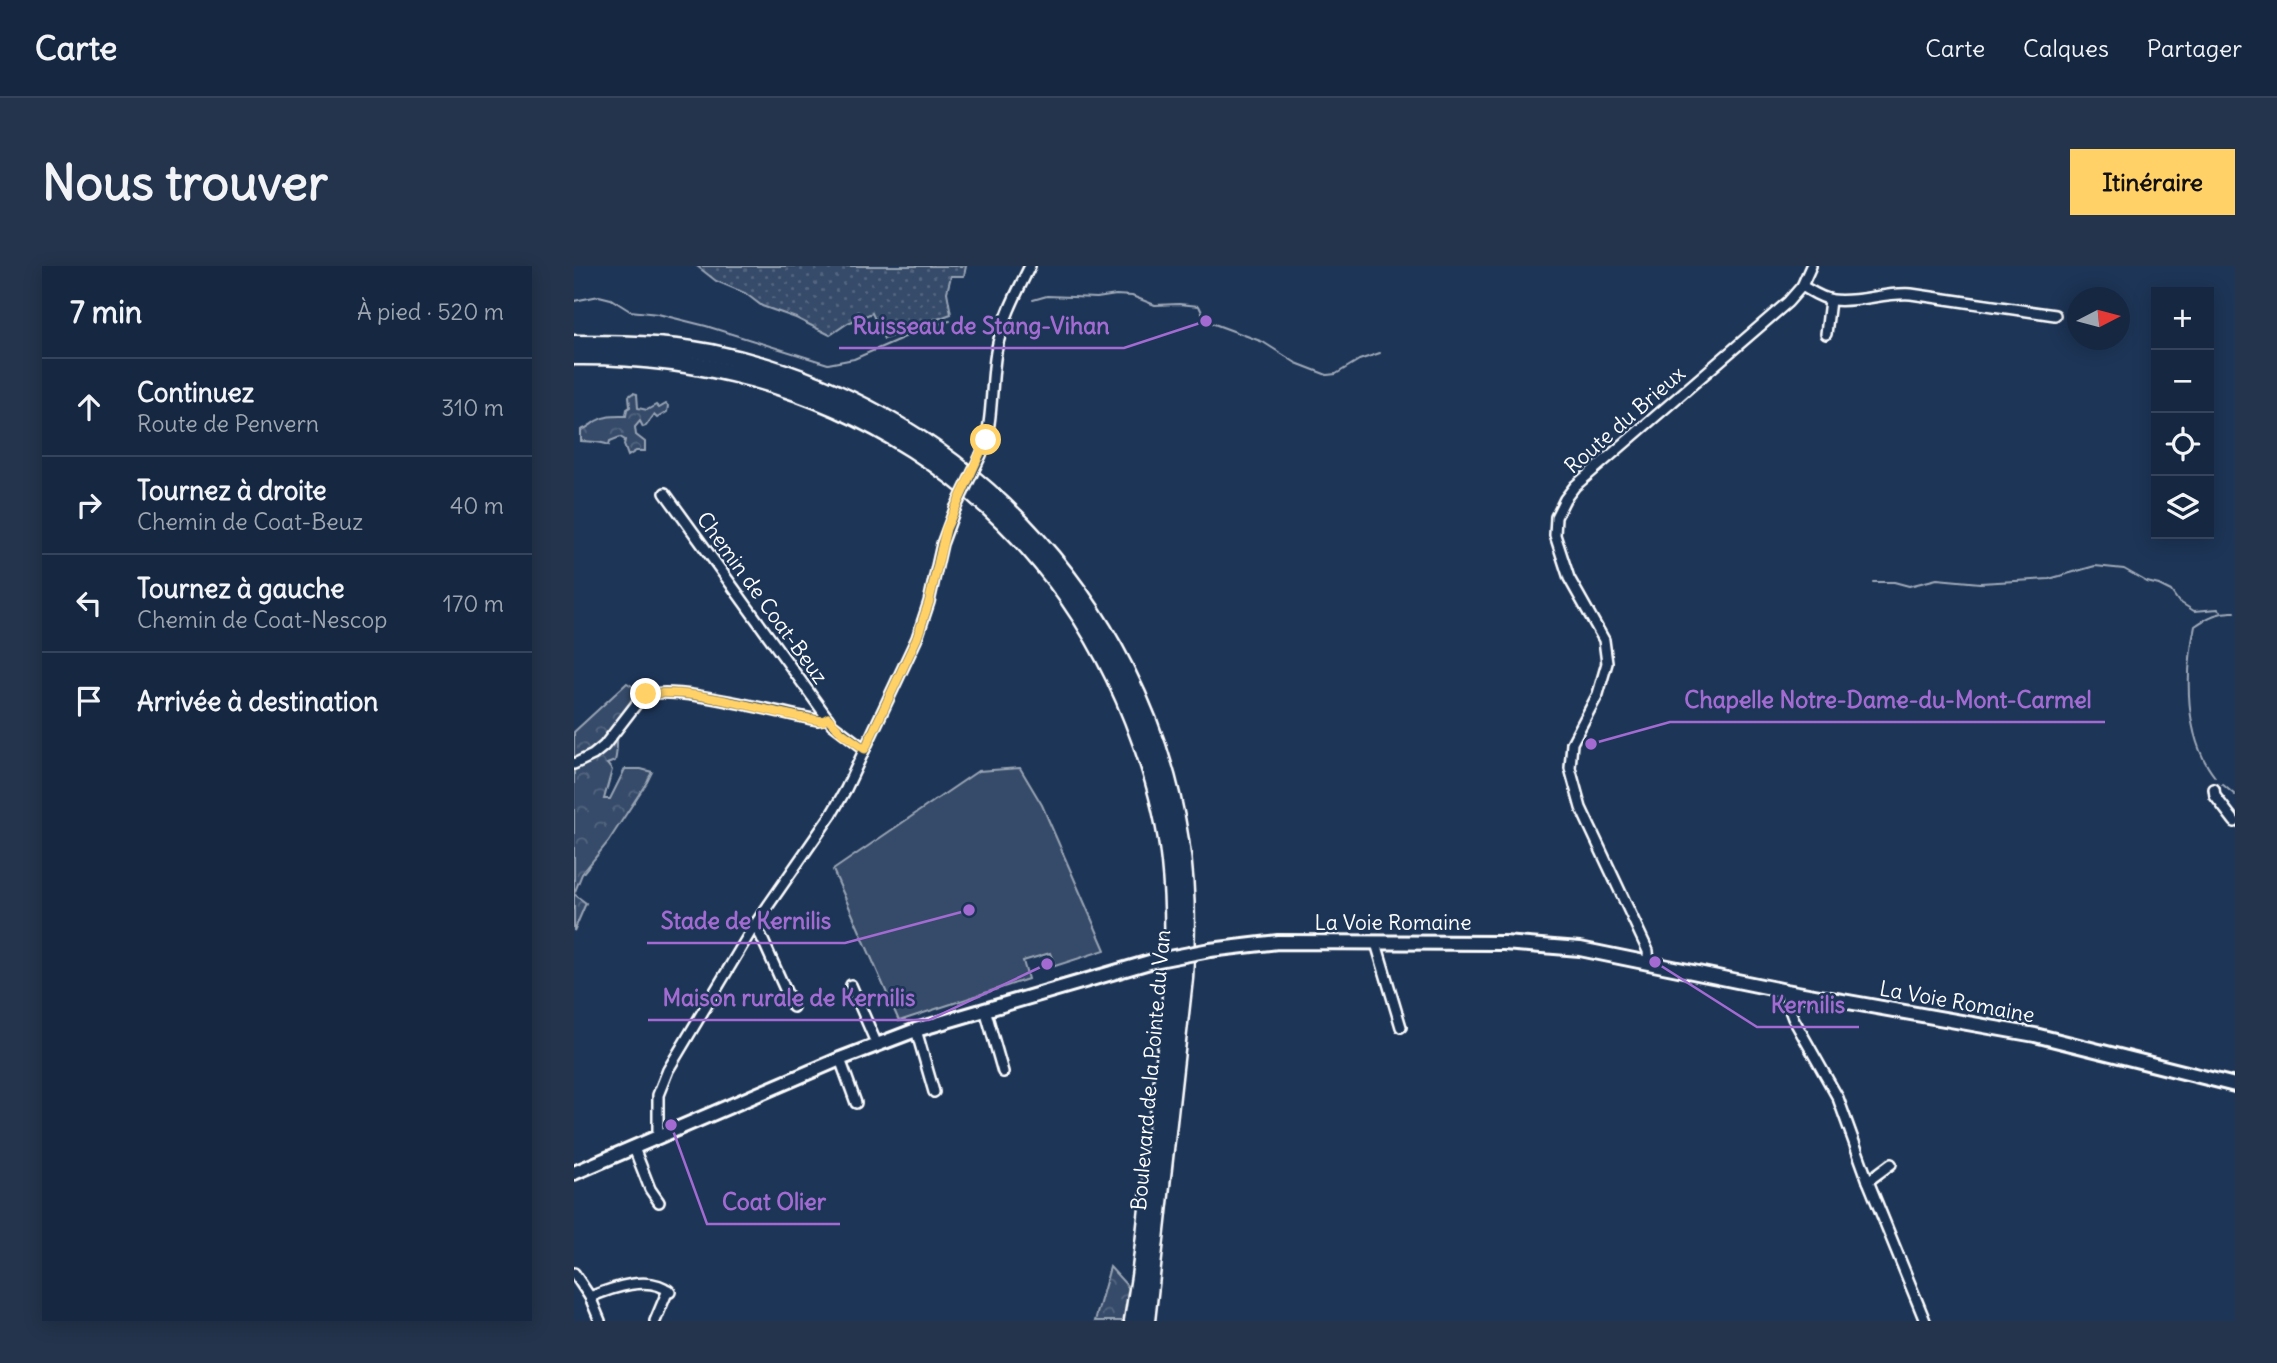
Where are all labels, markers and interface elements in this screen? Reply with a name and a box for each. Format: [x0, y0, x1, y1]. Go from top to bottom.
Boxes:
text: Carte [35, 27, 117, 69]
text: Carte [1925, 33, 1985, 63]
text: Calques [2023, 33, 2109, 63]
text: Partager [2147, 33, 2242, 63]
button: Itinéraire [2070, 149, 2235, 215]
text: Nous trouver [42, 152, 328, 213]
north arrow [2067, 287, 2130, 350]
map controls [2151, 287, 2214, 539]
button: + [2151, 287, 2214, 350]
text: 7 min [70, 293, 142, 331]
text: À pied · 520 m [357, 297, 504, 326]
callout: Ruisseau de Stang-Vihan [839, 304, 1124, 348]
text: Ruisseau de Stang-Vihan [852, 311, 1110, 340]
button: − [2151, 350, 2214, 413]
street label: Route du Brieux [1559, 360, 1690, 479]
text: Continuez [137, 376, 254, 409]
icon: ahead [70, 388, 108, 426]
text: 310 m [441, 393, 504, 422]
text: Route de Penvern [137, 409, 319, 438]
button: locate [2151, 413, 2214, 476]
route start [970, 424, 1001, 455]
text: Tournez à droite [137, 474, 327, 507]
button: layers [2151, 476, 2214, 539]
icon: right [70, 486, 108, 524]
text: 40 m [450, 491, 504, 520]
street label: Chemin de Coat-Beuz [691, 506, 834, 689]
text: Chemin de Coat-Beuz [137, 507, 363, 536]
text: Tournez à gauche [137, 572, 345, 605]
icon: left [70, 584, 108, 622]
text: 170 m [443, 589, 504, 618]
text: Chemin de Coat-Nescop [137, 605, 387, 634]
route end [630, 678, 661, 709]
callout: Chapelle Notre-Dame-du-Mont-Carmel [1670, 678, 2105, 722]
icon: arrive [70, 682, 108, 720]
text: Arrivée à destination [137, 685, 378, 718]
text: Chapelle Notre-Dame-du-Mont-Carmel [1684, 685, 2092, 714]
callout: Stade de Kernilis [647, 899, 845, 943]
text: Stade de Kernilis [661, 906, 831, 935]
street label: La Voie Romaine [1315, 909, 1471, 936]
street label: Boulevard de la Pointe du Van [1125, 928, 1176, 1211]
street label: La Voie Romaine [1877, 975, 2037, 1028]
callout: Maison rurale de Kernilis [648, 976, 929, 1020]
text: Maison rurale de Kernilis [662, 983, 916, 1012]
callout: Kernilis [1757, 983, 1859, 1027]
text: Kernilis [1771, 990, 1845, 1019]
callout: Coat Olier [707, 1180, 840, 1224]
text: Coat Olier [722, 1187, 827, 1216]

